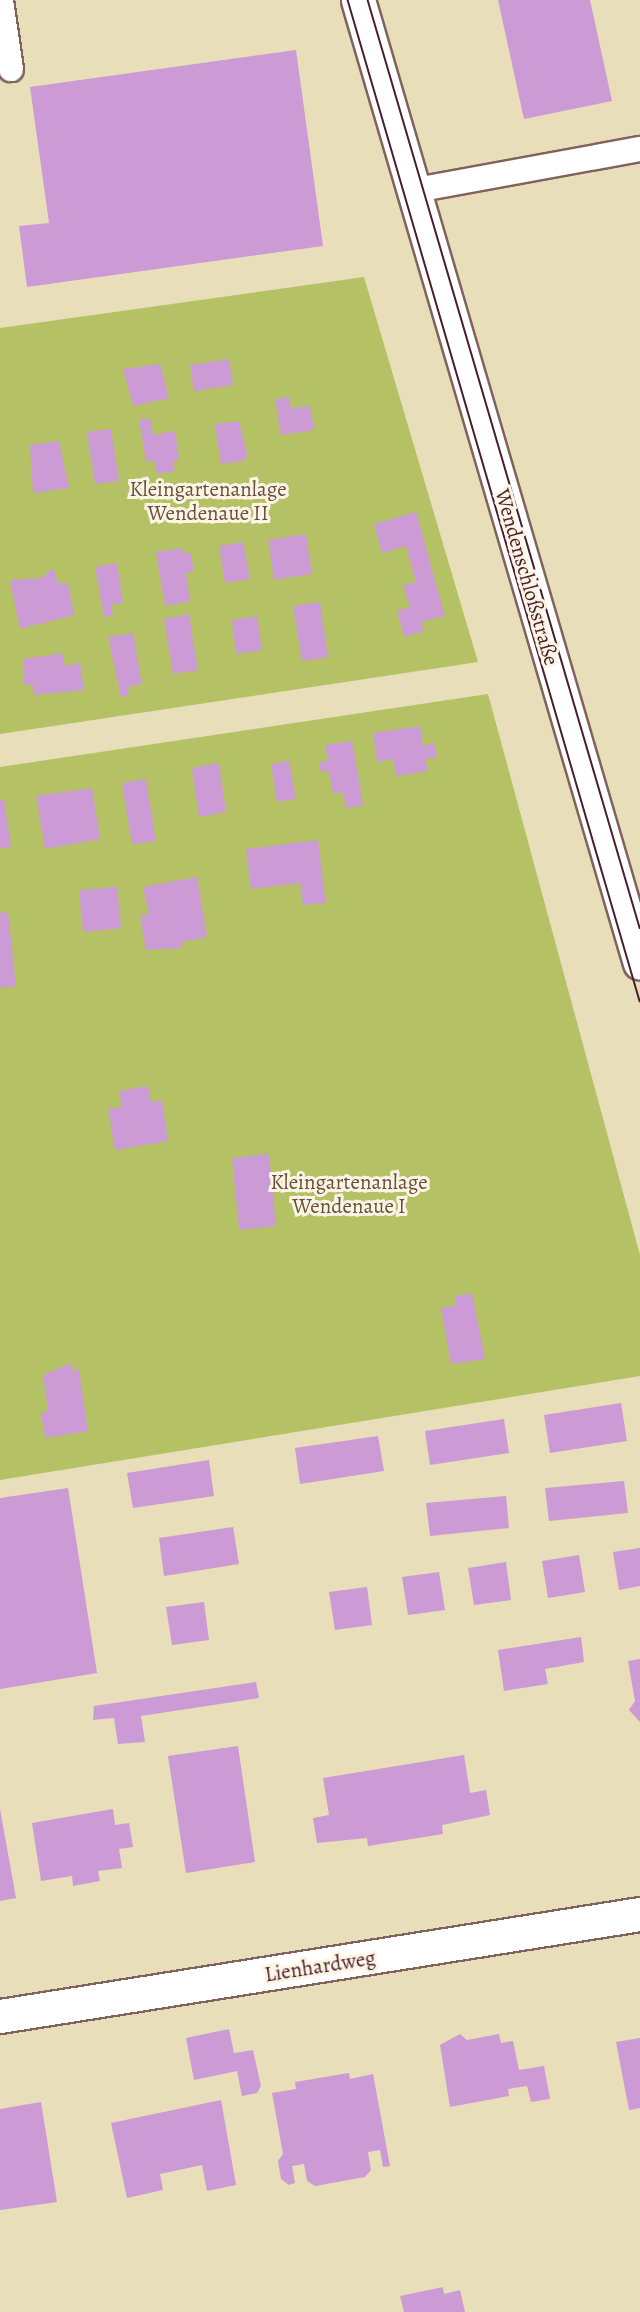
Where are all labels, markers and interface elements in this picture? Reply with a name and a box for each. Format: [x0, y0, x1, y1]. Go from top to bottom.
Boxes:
park label: Kleingartenanlage Wendenaue II [129, 476, 287, 526]
street label: Wendenschloßstraße [490, 486, 564, 668]
park label: Kleingartenanlage Wendenaue I [270, 1169, 428, 1219]
street label: Lienhardweg [263, 1945, 377, 1987]

